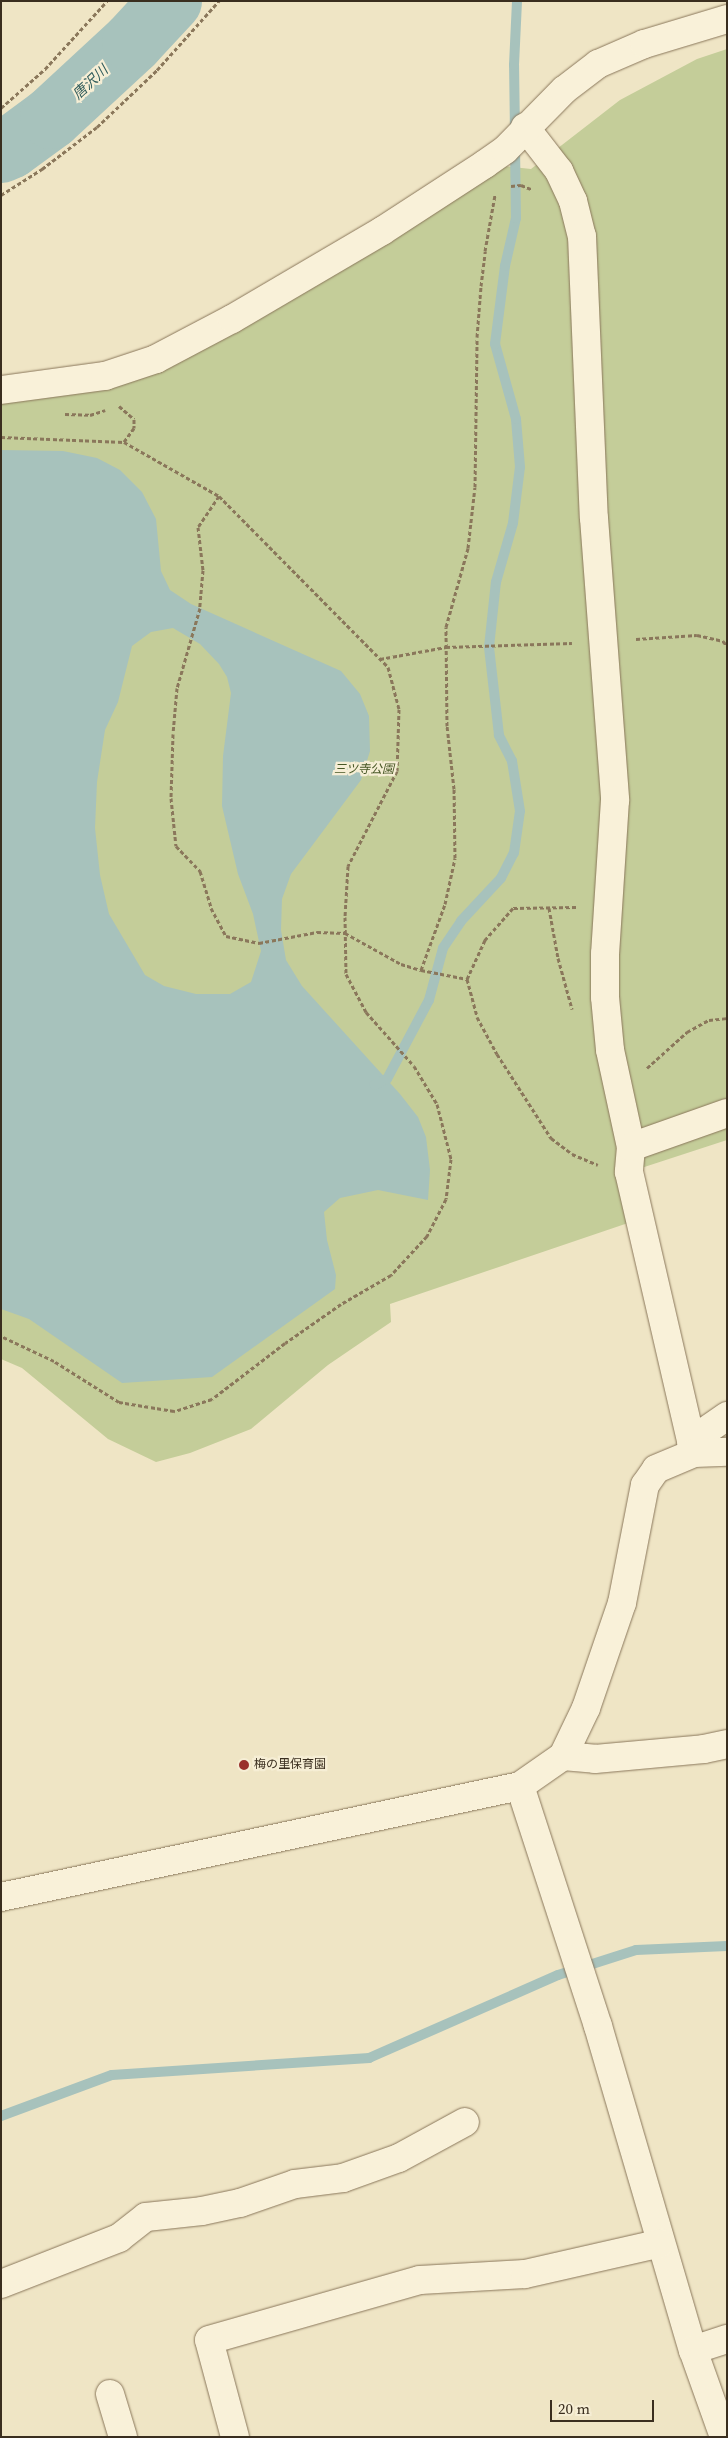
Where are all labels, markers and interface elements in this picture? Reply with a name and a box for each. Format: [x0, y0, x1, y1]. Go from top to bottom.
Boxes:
water label: 唐沢川 [69, 62, 111, 102]
park label: 三ツ寺公園 [334, 763, 394, 777]
place label: 梅の里保育園 [254, 1758, 326, 1772]
marker: 梅の里保育園 [238, 1759, 250, 1771]
scale bar [553, 2390, 657, 2422]
text: 20 m [558, 2398, 590, 2419]

